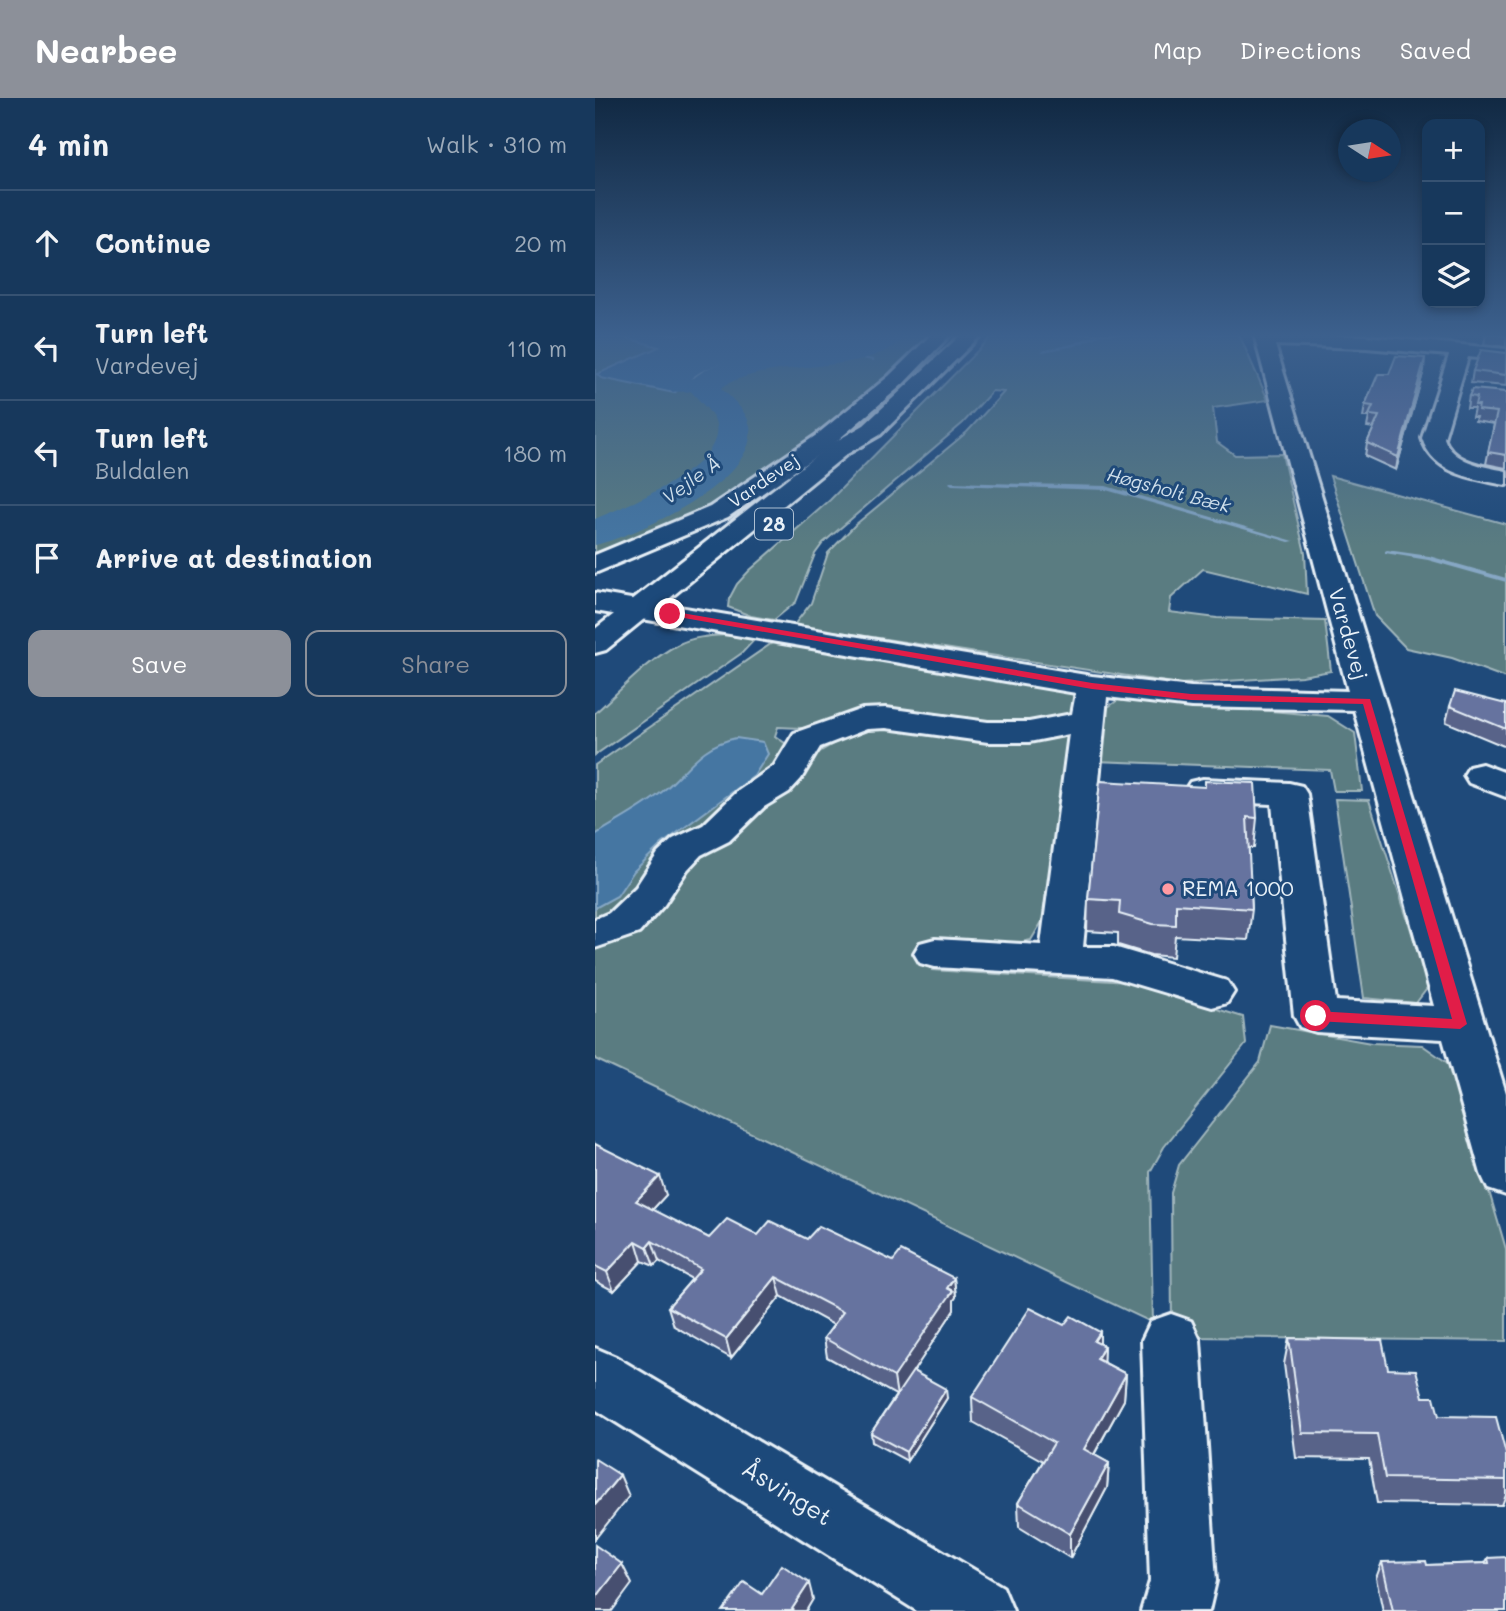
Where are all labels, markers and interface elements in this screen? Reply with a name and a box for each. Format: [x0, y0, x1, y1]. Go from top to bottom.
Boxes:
text: Nearbee [35, 28, 178, 71]
text: Map [1153, 34, 1202, 65]
text: Directions [1240, 34, 1362, 65]
text: Saved [1400, 34, 1471, 65]
north arrow [1338, 119, 1401, 182]
map controls [1422, 119, 1485, 308]
button: + [1422, 119, 1485, 182]
text: 4 min [28, 124, 109, 164]
text: Walk · 310 m [426, 129, 567, 159]
button: − [1422, 182, 1485, 245]
icon: ahead [28, 224, 66, 262]
text: Continue [95, 226, 211, 260]
text: 20 m [514, 228, 567, 258]
button: layers [1422, 245, 1485, 308]
text: Turn left [95, 316, 208, 350]
icon: left [28, 329, 66, 367]
text: 110 m [507, 333, 567, 363]
text: Vardevej [95, 350, 199, 380]
text: Turn left [95, 421, 208, 455]
icon: left [28, 434, 66, 472]
text: 180 m [503, 438, 567, 468]
street label: Vardevej [723, 448, 804, 513]
water label: Vejle Å [656, 450, 725, 509]
text: Buldalen [95, 455, 189, 485]
water label: Høgsholt Bæk [1105, 461, 1235, 518]
road number: 28 [755, 508, 793, 540]
icon: arrive [28, 539, 66, 577]
text: Arrive at destination [95, 541, 372, 575]
street label: Vardevej [1323, 584, 1375, 683]
route end [654, 598, 685, 629]
button: Save [28, 630, 291, 697]
button: Share [305, 630, 567, 697]
place label: REMA 1000 [1182, 874, 1294, 901]
marker: REMA 1000 [1160, 881, 1176, 897]
route start [1300, 1000, 1331, 1031]
street label: Åsvinget [737, 1452, 839, 1532]

